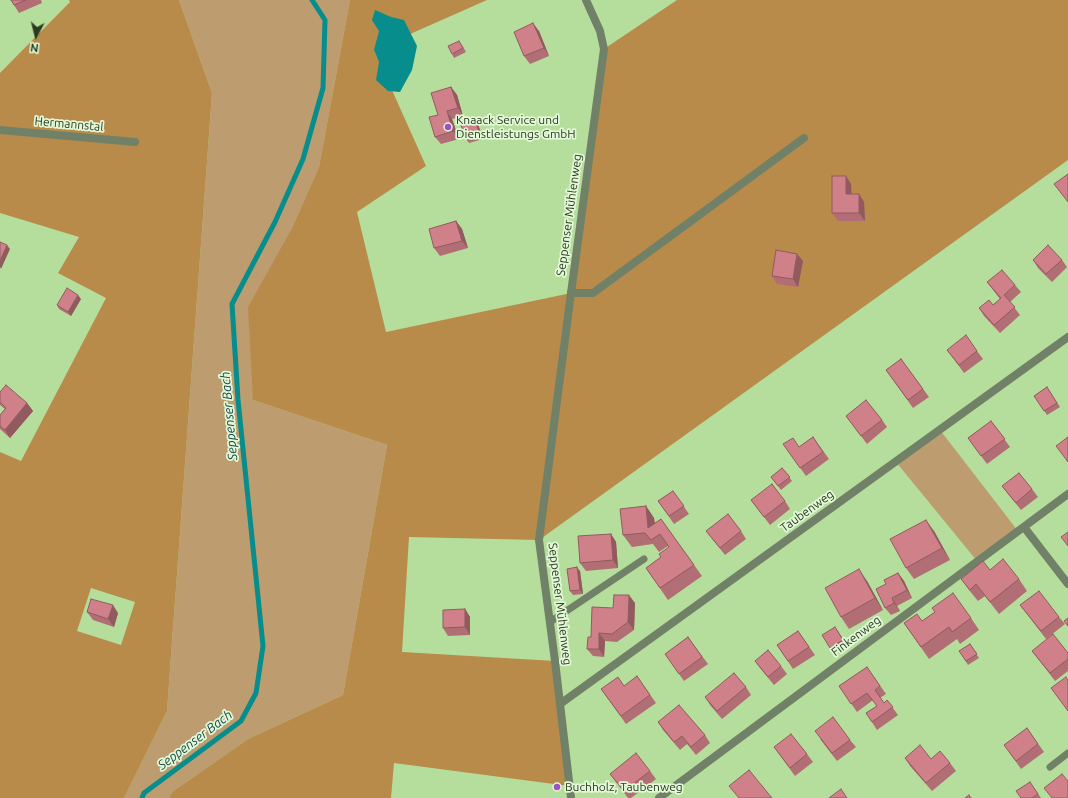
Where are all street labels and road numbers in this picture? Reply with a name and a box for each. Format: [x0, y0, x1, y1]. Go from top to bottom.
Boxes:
street label: Hermannstal [34, 114, 104, 134]
street label: Seppenser Mühlenweg [553, 153, 585, 277]
street label: Taubenweg [777, 487, 837, 535]
street label: Seppenser Mühlenweg [545, 542, 575, 666]
street label: Finkenweg [828, 613, 884, 659]

